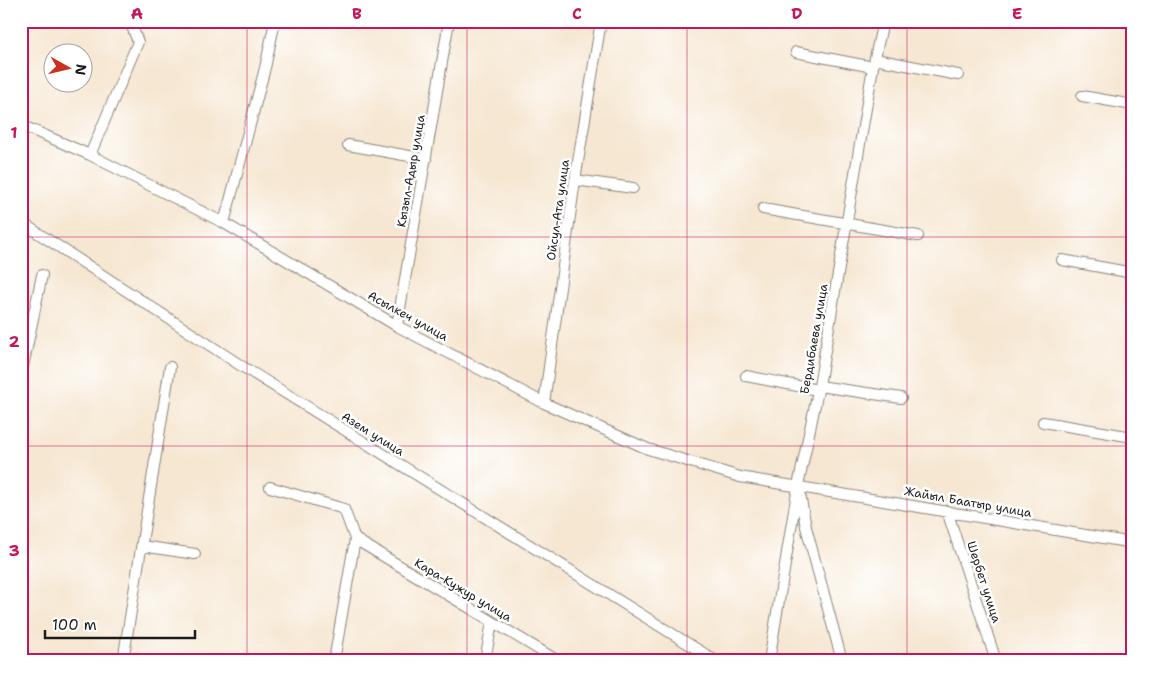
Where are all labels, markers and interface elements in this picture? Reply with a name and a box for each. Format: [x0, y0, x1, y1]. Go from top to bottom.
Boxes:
text: A [131, 3, 143, 24]
text: B [352, 3, 362, 24]
text: C [572, 3, 582, 24]
text: D [791, 3, 803, 24]
text: E [1012, 3, 1022, 24]
north arrow [42, 42, 92, 92]
text: N [71, 63, 91, 77]
street label: Кызыл-Адыр улица [393, 113, 429, 229]
text: 1 [10, 122, 18, 143]
street label: Ойсул-Ата улица [543, 158, 573, 262]
street label: Бердибаева улица [796, 282, 832, 395]
street label: Асылкеч улица [365, 287, 451, 345]
text: 2 [8, 331, 20, 352]
street label: Азем улица [339, 408, 408, 460]
street label: Жайыл Баатыр улица [903, 483, 1033, 521]
street label: Шербет улица [963, 539, 1005, 625]
text: 3 [8, 540, 20, 561]
street label: Кара-Кужур улица [411, 555, 515, 626]
scale bar [45, 607, 195, 639]
text: 100 m [52, 615, 97, 635]

